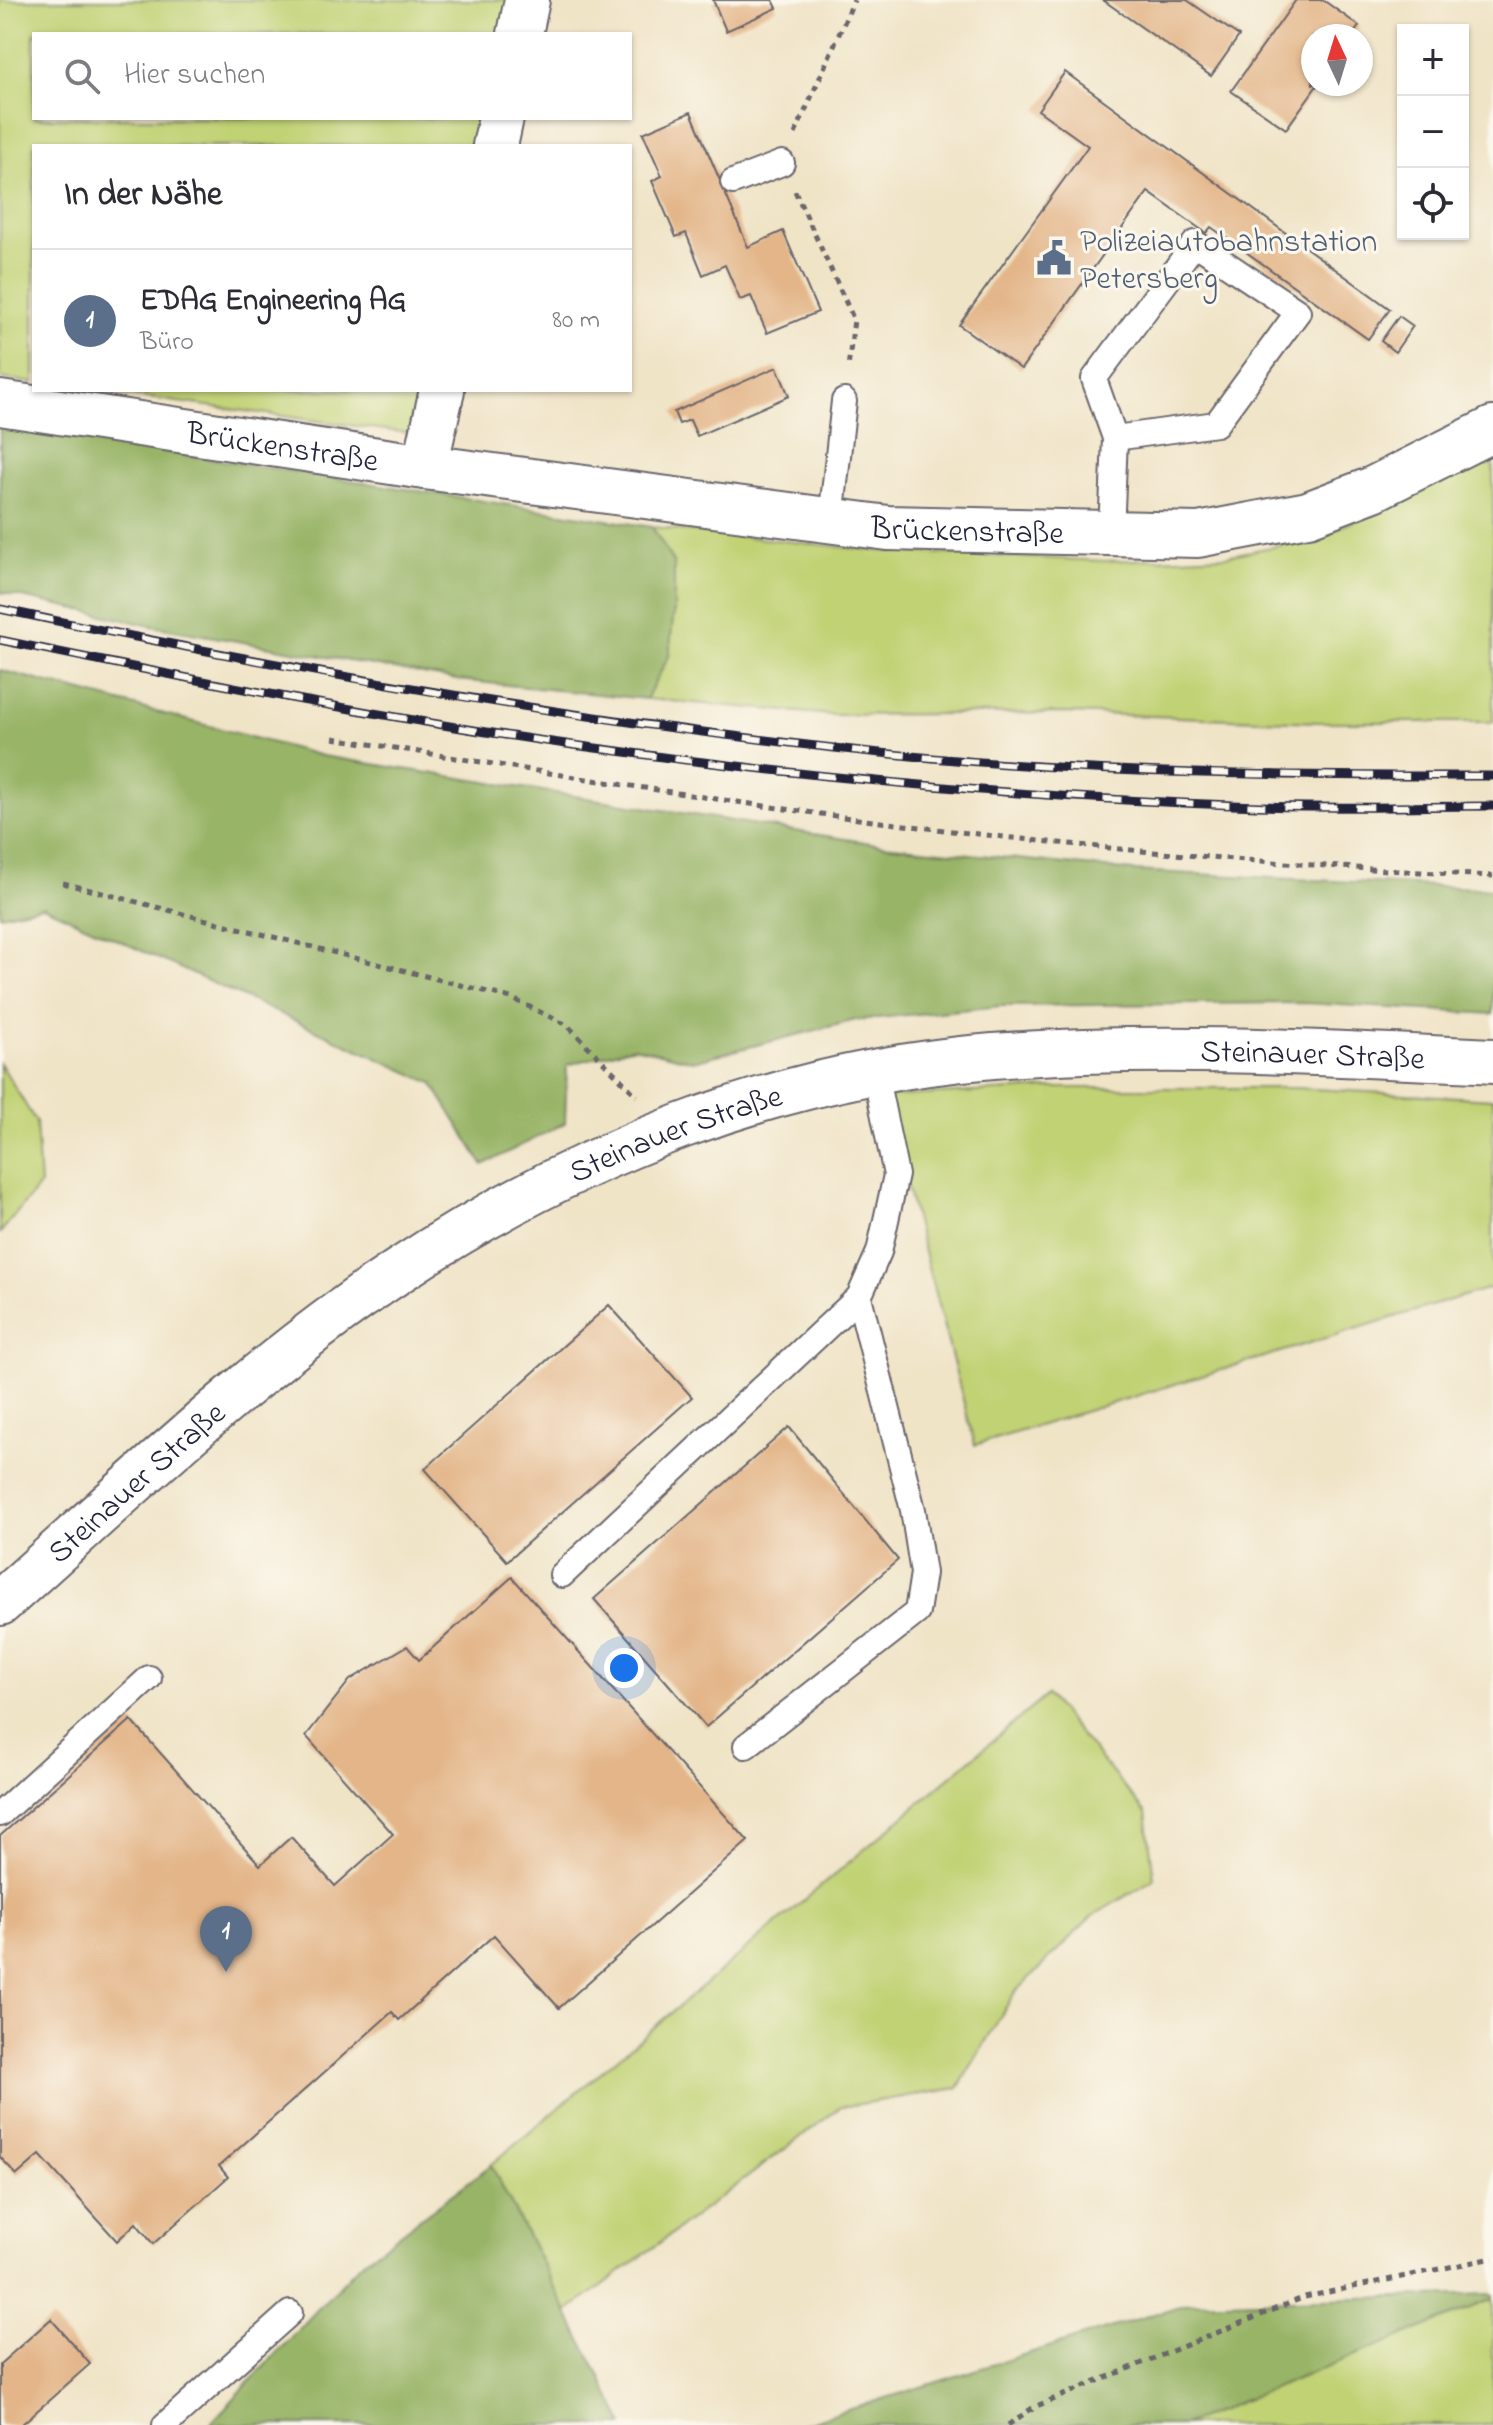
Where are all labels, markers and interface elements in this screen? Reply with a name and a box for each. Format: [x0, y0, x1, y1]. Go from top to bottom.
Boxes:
north arrow [1301, 24, 1373, 96]
map controls [1397, 24, 1469, 240]
button: + [1397, 24, 1469, 96]
search box [32, 32, 632, 120]
icon: search [60, 54, 104, 98]
text: Hier suchen [124, 54, 265, 98]
button: − [1397, 96, 1469, 168]
button: locate [1397, 168, 1469, 240]
text: In der Nähe [64, 171, 222, 221]
place label: Polizeiautobahnstation Petersberg [1080, 220, 1377, 304]
public building icon: Polizeiautobahnstation Petersberg [1035, 239, 1073, 277]
text: EDAG Engineering AG [140, 280, 406, 324]
text: 1 [86, 302, 94, 340]
text: 80 m [552, 302, 600, 340]
text: Büro [140, 324, 194, 362]
street label: Brückenstraße [182, 411, 382, 487]
street label: Brückenstraße [866, 506, 1065, 559]
street label: Steinauer Straße [1200, 1030, 1427, 1085]
street label: Steinauer Straße [562, 1074, 789, 1197]
street label: Steinauer Straße [38, 1392, 238, 1577]
your location [604, 1648, 644, 1688]
pin: 1 [200, 1906, 252, 1972]

